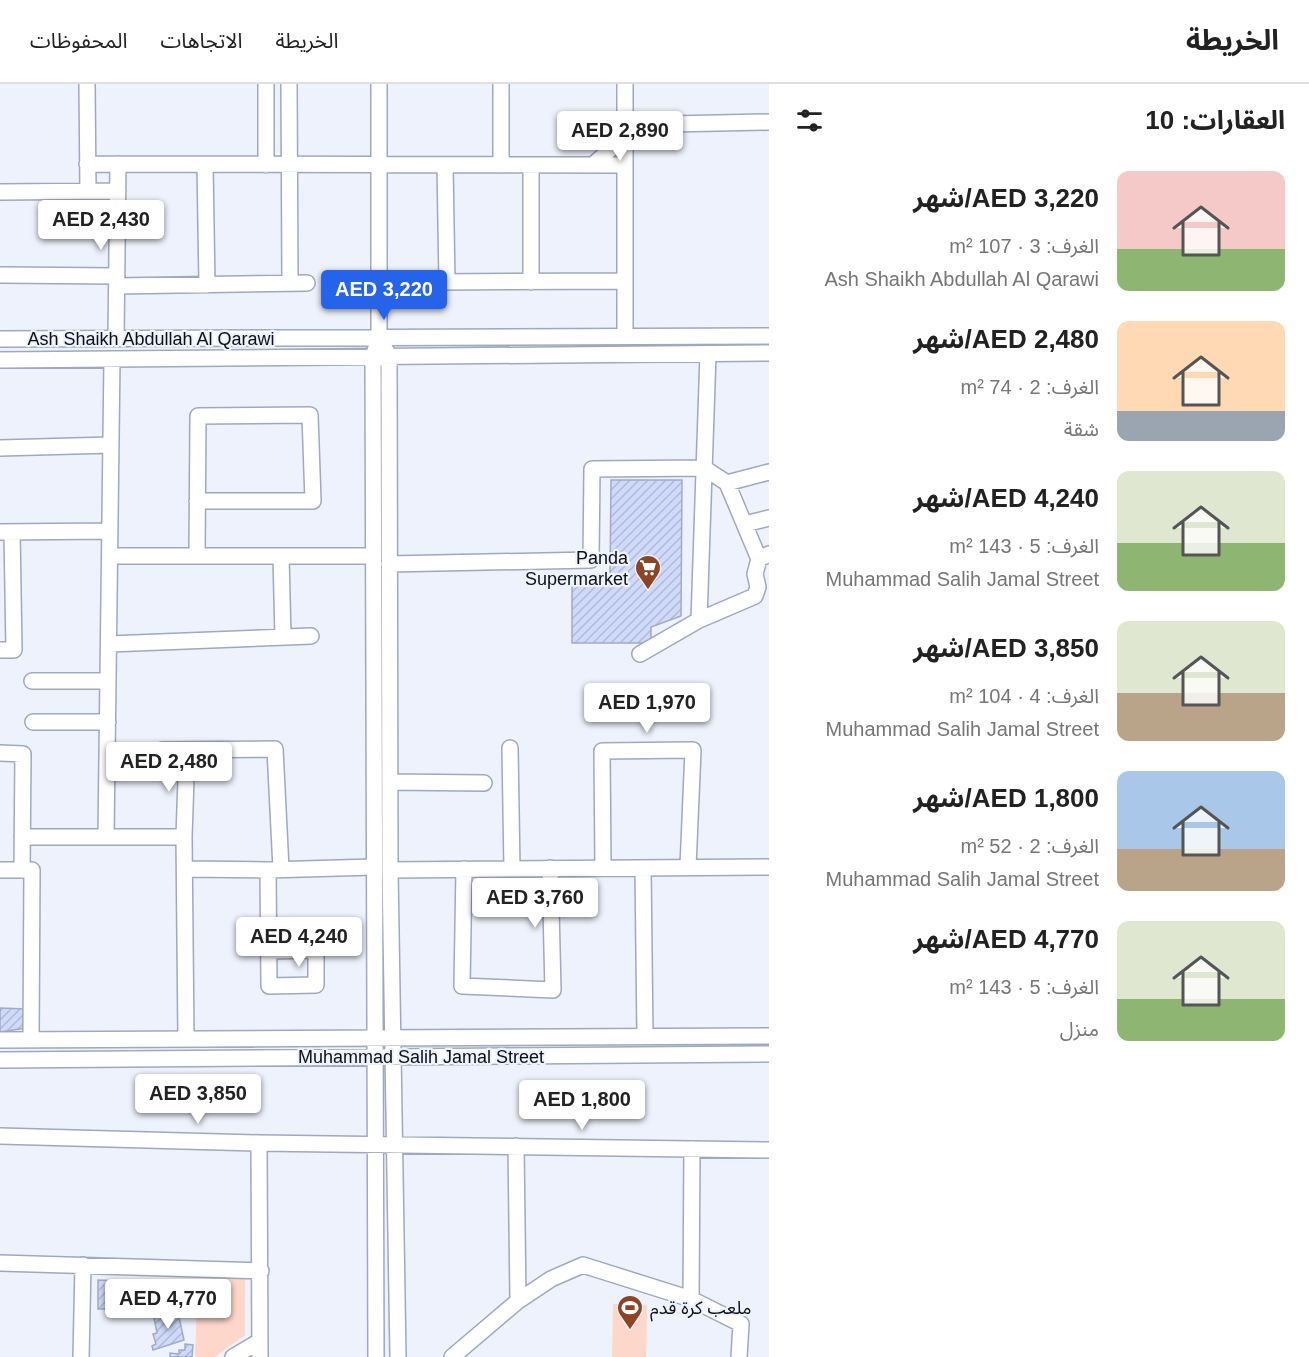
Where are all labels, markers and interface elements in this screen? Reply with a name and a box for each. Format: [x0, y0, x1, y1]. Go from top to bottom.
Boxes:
text: الخريطة [1186, 25, 1279, 56]
text: المحفوظات [30, 29, 127, 52]
text: الاتجاهات [160, 29, 242, 52]
text: الخريطة [275, 29, 338, 52]
icon: filters [793, 104, 826, 137]
text: العقارات: 10 [1145, 105, 1285, 135]
pin: AED 2,890 [551, 111, 689, 162]
text: AED 2,890 [571, 119, 669, 141]
text: AED 3,220/شهر [913, 183, 1099, 213]
icon: home [1165, 195, 1237, 267]
pin: AED 2,430 [32, 200, 170, 251]
text: AED 2,430 [52, 208, 150, 230]
text: الغرف: 3 · 107 m² [949, 235, 1099, 257]
text: Ash Shaikh Abdullah Al Qarawi [824, 268, 1099, 290]
pin: AED 3,220 [315, 270, 453, 321]
text: AED 3,220 [335, 278, 433, 300]
text: AED 2,480/شهر [913, 324, 1099, 354]
street label: Ash Shaikh Abdullah Al Qarawi [27, 329, 275, 349]
icon: home [1165, 345, 1237, 417]
text: الغرف: 2 · 74 m² [960, 376, 1099, 398]
text: شقة [1064, 418, 1099, 440]
text: AED 4,240/شهر [913, 483, 1099, 513]
icon: home [1165, 495, 1237, 567]
text: الغرف: 5 · 143 m² [949, 535, 1099, 557]
place label: Panda Supermarket [525, 548, 629, 589]
supermarket icon: Panda Supermarket [633, 553, 663, 591]
text: Muhammad Salih Jamal Street [826, 568, 1099, 590]
text: AED 3,850/شهر [913, 633, 1099, 663]
icon: home [1165, 645, 1237, 717]
pin: AED 1,970 [578, 683, 716, 734]
text: الغرف: 4 · 104 m² [949, 685, 1099, 707]
text: AED 1,970 [598, 691, 696, 713]
text: Muhammad Salih Jamal Street [826, 718, 1099, 740]
pin: AED 2,480 [100, 742, 238, 793]
text: AED 2,480 [120, 750, 218, 772]
text: AED 1,800/شهر [913, 783, 1099, 813]
icon: home [1165, 795, 1237, 867]
text: الغرف: 2 · 52 m² [960, 835, 1099, 857]
text: Muhammad Salih Jamal Street [826, 868, 1099, 890]
pin: AED 3,760 [466, 878, 604, 929]
text: AED 3,760 [486, 886, 584, 908]
pin: AED 4,240 [230, 917, 368, 968]
text: AED 4,770/شهر [913, 924, 1099, 954]
text: AED 4,240 [250, 925, 348, 947]
icon: home [1165, 945, 1237, 1017]
text: الغرف: 5 · 143 m² [949, 976, 1099, 998]
text: منزل [1060, 1018, 1099, 1040]
street label: Muhammad Salih Jamal Street [298, 1047, 544, 1067]
pin: AED 3,850 [129, 1074, 267, 1125]
pin: AED 1,800 [513, 1080, 651, 1131]
text: AED 3,850 [149, 1082, 247, 1104]
text: AED 1,800 [533, 1088, 631, 1110]
pin: AED 4,770 [99, 1279, 237, 1330]
text: AED 4,770 [119, 1287, 217, 1309]
sports icon: ملعب كرة قدم [615, 1293, 645, 1331]
place label: ملعب كرة قدم [650, 1298, 751, 1322]

